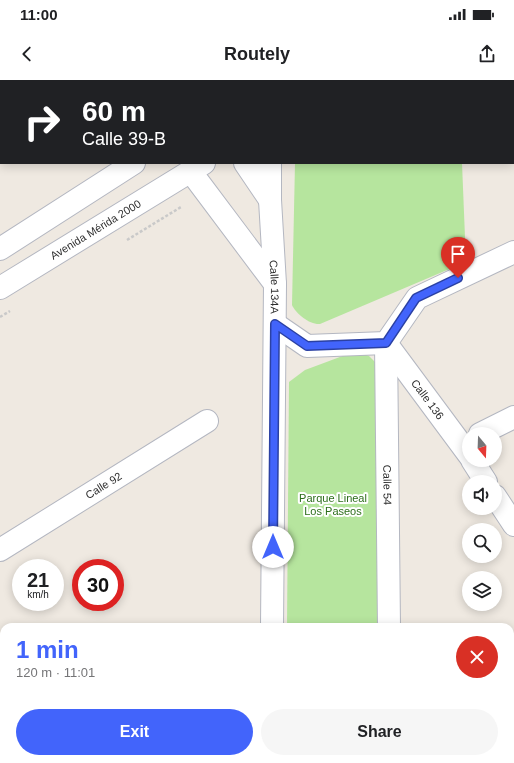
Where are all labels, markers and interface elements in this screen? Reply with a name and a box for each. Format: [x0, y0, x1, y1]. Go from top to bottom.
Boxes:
text: 11:00 [20, 6, 58, 23]
icon: back [16, 43, 38, 65]
icon: share [476, 43, 498, 65]
text: Routely [224, 44, 290, 64]
icon: right [16, 96, 68, 148]
text: 60 m [82, 96, 146, 127]
text: Calle 39-B [82, 129, 166, 149]
street label: Avenida Mérida 2000 [48, 197, 143, 262]
pin [441, 237, 475, 278]
icon: arrive [447, 243, 469, 265]
street label: Calle 134A [268, 260, 281, 315]
street label: Calle 136 [409, 377, 446, 422]
north arrow [462, 427, 502, 467]
map controls [462, 427, 502, 611]
street label: Calle 54 [381, 465, 394, 505]
street label: Calle 92 [83, 470, 124, 501]
button: sound [462, 475, 502, 515]
park label: Parque Lineal Los Paseos [299, 492, 367, 517]
button: search [462, 523, 502, 563]
position arrow [252, 526, 294, 568]
speed limit sign: 30 [72, 559, 124, 611]
text: 21 [27, 569, 49, 591]
button: layers [462, 571, 502, 611]
text: km/h [27, 589, 49, 600]
text: 1 min [16, 636, 79, 663]
button: close [456, 636, 498, 678]
text: 120 m · 11:01 [16, 665, 95, 680]
button: Exit [16, 709, 253, 755]
button: Share [261, 709, 498, 755]

